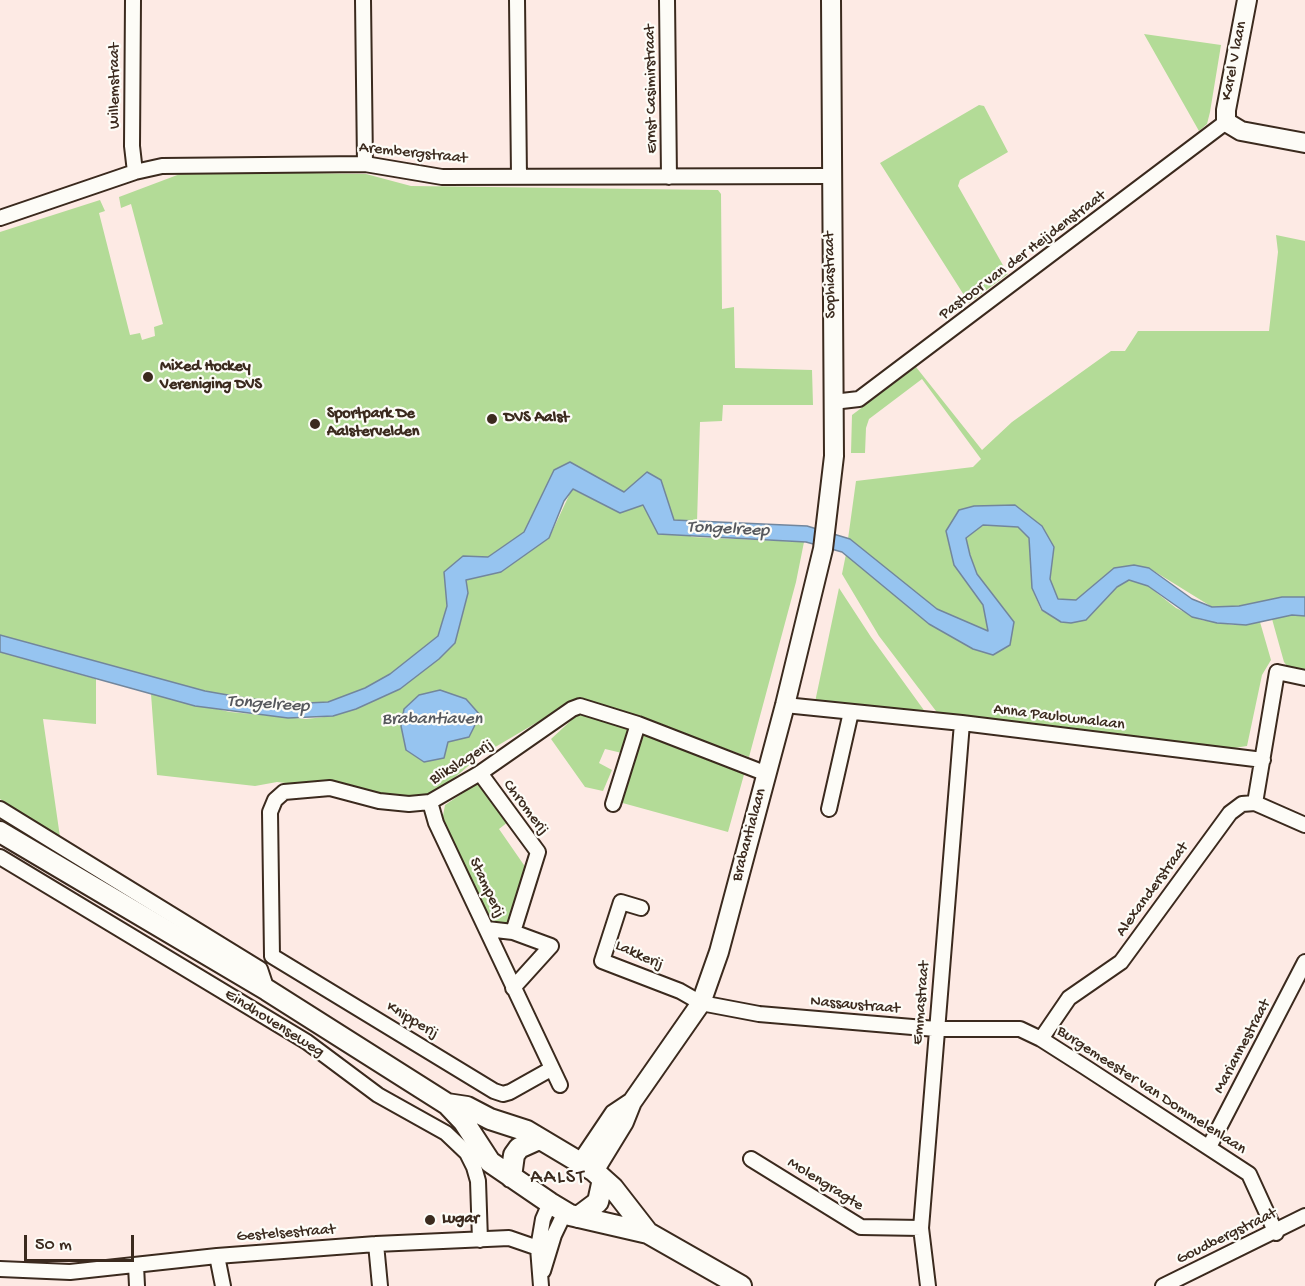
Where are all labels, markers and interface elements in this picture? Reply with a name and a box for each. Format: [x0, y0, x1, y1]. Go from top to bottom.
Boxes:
street label: Karel V laan [1218, 20, 1252, 102]
street label: Ernst Casimirstraat [641, 24, 663, 154]
street label: Willemstraat [106, 43, 126, 129]
street label: Arembergstraat [358, 139, 468, 169]
street label: Pastoor van der Heijdenstraat [936, 187, 1110, 325]
street label: Sophiastraat [821, 231, 841, 319]
place label: Mixed Hockey Vereniging DVS [160, 358, 262, 396]
marker: Mixed Hockey Vereniging DVS [141, 370, 155, 384]
place label: Sportpark De Aalstervelden [327, 405, 419, 443]
place label: DVS Aalst [504, 409, 569, 429]
marker: DVS Aalst [485, 412, 499, 426]
marker: Sportpark De Aalstervelden [308, 417, 322, 431]
water label: Tongelreep [686, 517, 770, 543]
water label: Tongelreep [226, 691, 310, 719]
street label: Anna Paulownalaan [992, 700, 1126, 736]
water label: Brabantiaven [382, 709, 482, 731]
street label: Blikslagerij [426, 736, 498, 790]
street label: Chromerij [498, 776, 552, 840]
street label: Brabantialaan [728, 786, 772, 884]
street label: Alexanderstraat [1112, 839, 1194, 941]
street label: Stamperij [464, 855, 508, 921]
street label: Lakkerij [612, 937, 666, 975]
street label: Emmastraat [909, 960, 935, 1046]
street label: Eindhovenseweg [221, 986, 327, 1062]
street label: Nassaustraat [809, 993, 901, 1019]
street label: Mariannestraat [1210, 997, 1276, 1097]
street label: Knipperij [382, 998, 442, 1044]
street label: Burgemeester van Dommelenlaan [1053, 1022, 1249, 1160]
street label: Molengragte [783, 1154, 867, 1216]
district label: AALST [530, 1167, 586, 1191]
street label: Goudbergstraat [1174, 1204, 1280, 1270]
place label: Lugar [442, 1210, 479, 1230]
marker: Lugar [423, 1213, 437, 1227]
street label: Gestelsestraat [236, 1221, 336, 1247]
scale bar [27, 1223, 136, 1261]
text: 50 m [35, 1235, 72, 1256]

